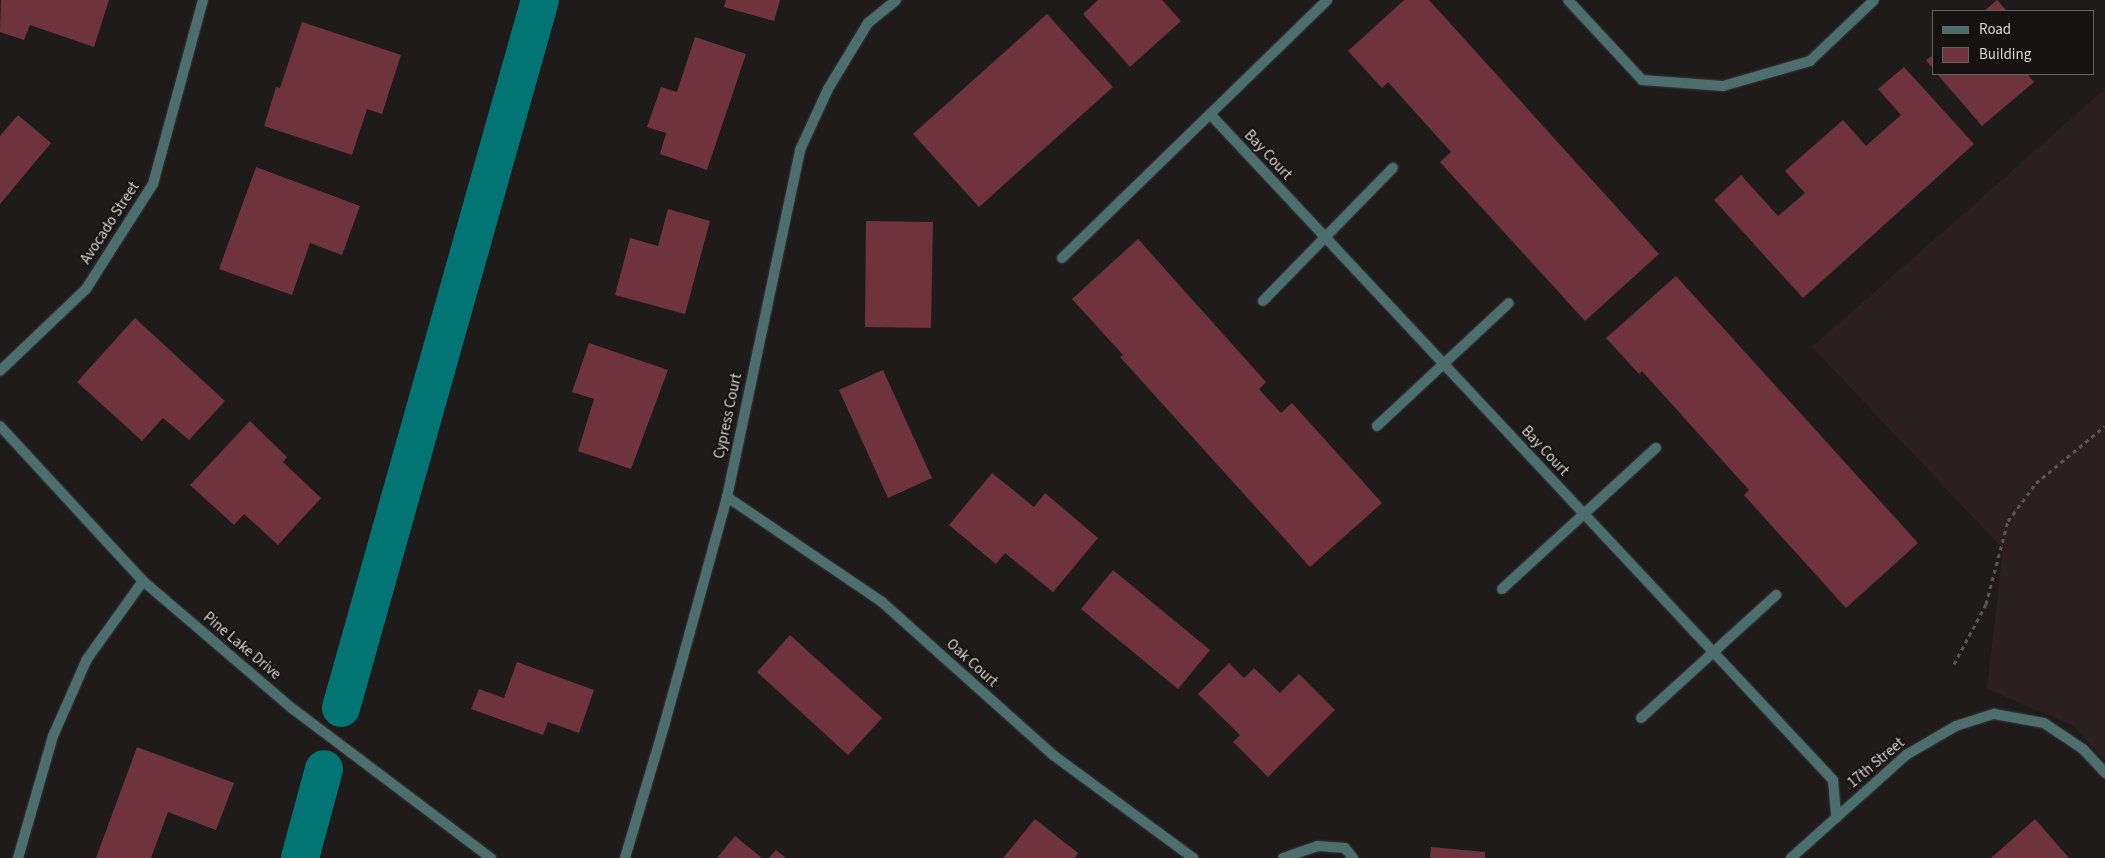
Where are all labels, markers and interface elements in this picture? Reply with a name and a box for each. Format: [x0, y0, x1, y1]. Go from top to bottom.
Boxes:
legend [1932, 10, 2095, 75]
text: Road [1979, 19, 2011, 40]
text: Building [1979, 44, 2031, 65]
street label: Bay Court [1240, 126, 1296, 184]
street label: Avocado Street [77, 179, 143, 267]
street label: Cypress Court [710, 372, 746, 460]
street label: Bay Court [1517, 422, 1573, 480]
street label: Pine Lake Drive [200, 608, 284, 684]
street label: Oak Court [943, 635, 1001, 691]
street label: 17th Street [1844, 734, 1908, 792]

